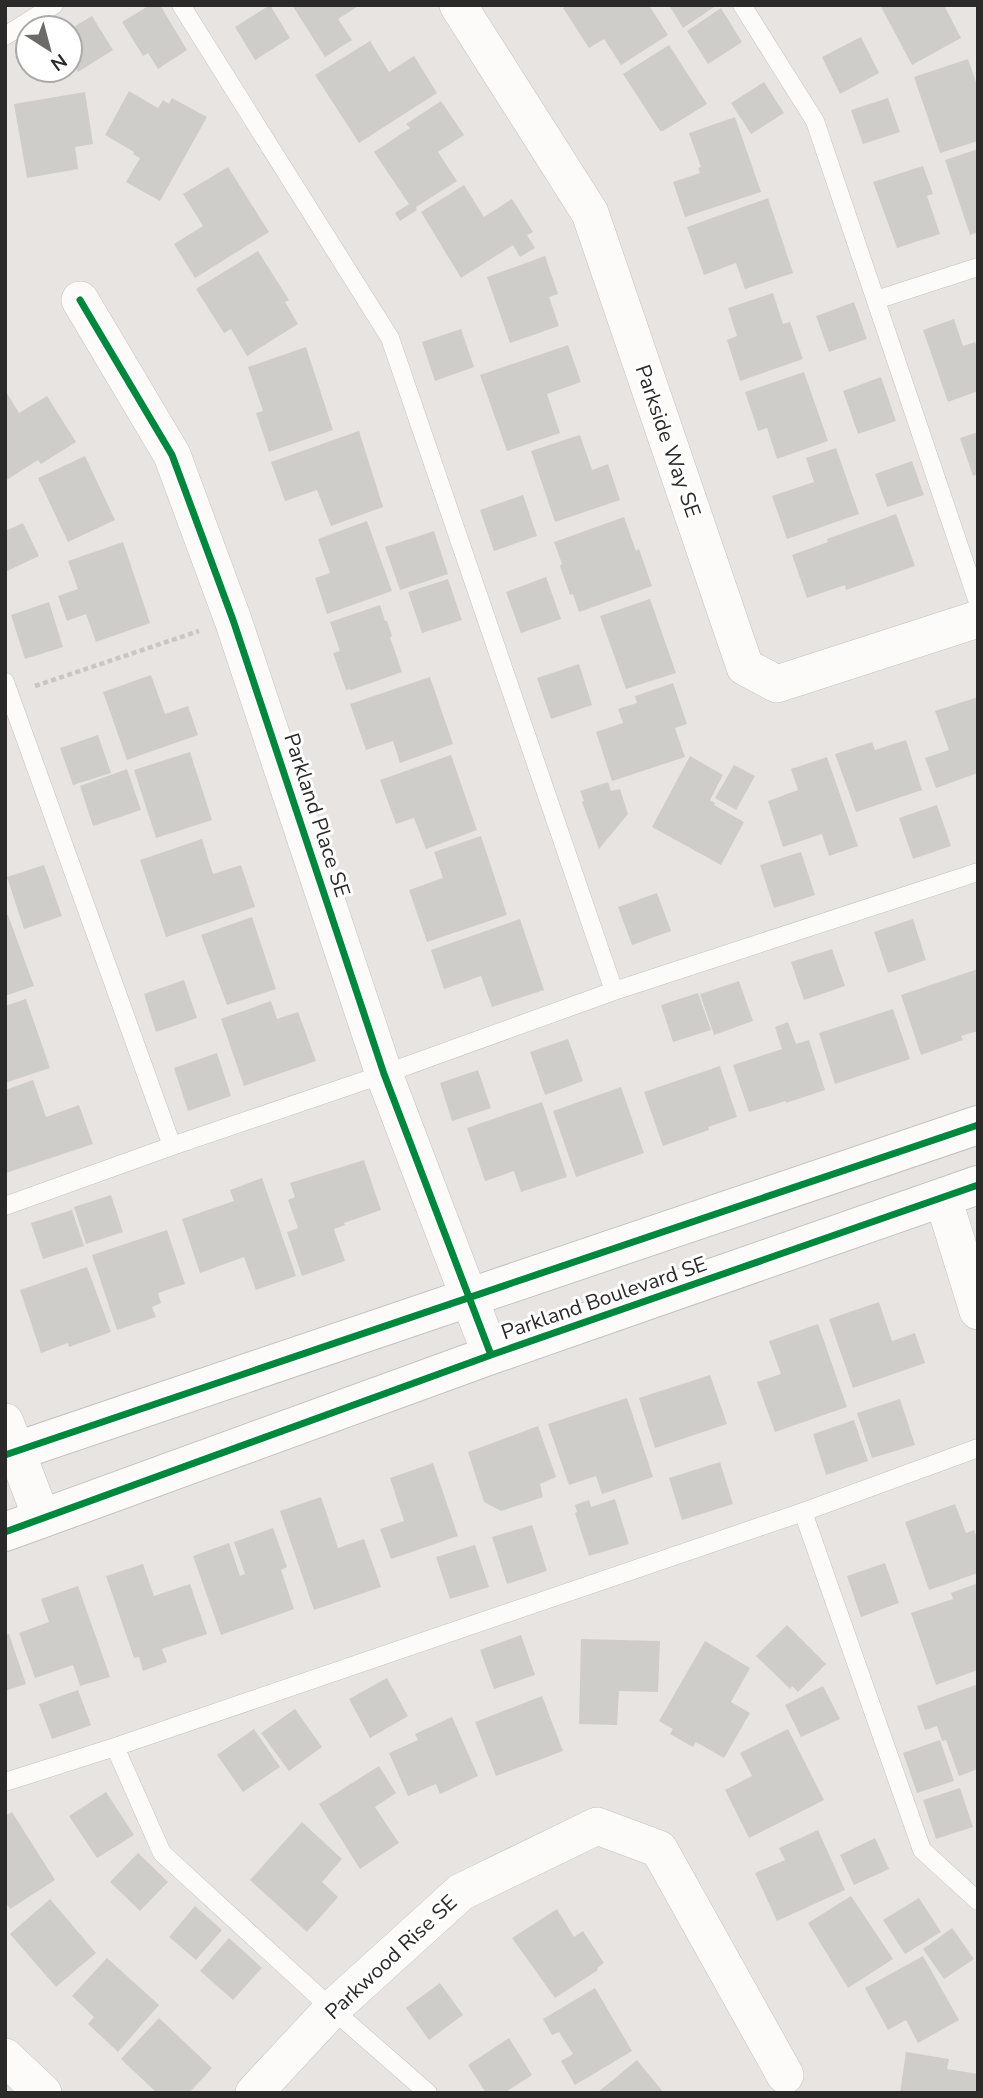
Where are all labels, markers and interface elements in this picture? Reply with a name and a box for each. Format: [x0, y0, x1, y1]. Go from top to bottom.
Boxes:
north arrow [14, 14, 84, 84]
text: N [45, 47, 72, 77]
street label: Parkside Way SE [629, 361, 707, 521]
street label: Parkland Place SE [277, 729, 357, 901]
street label: Parkland Boulevard SE [498, 1250, 710, 1346]
street label: Parkwood Rise SE [319, 1889, 463, 2025]

